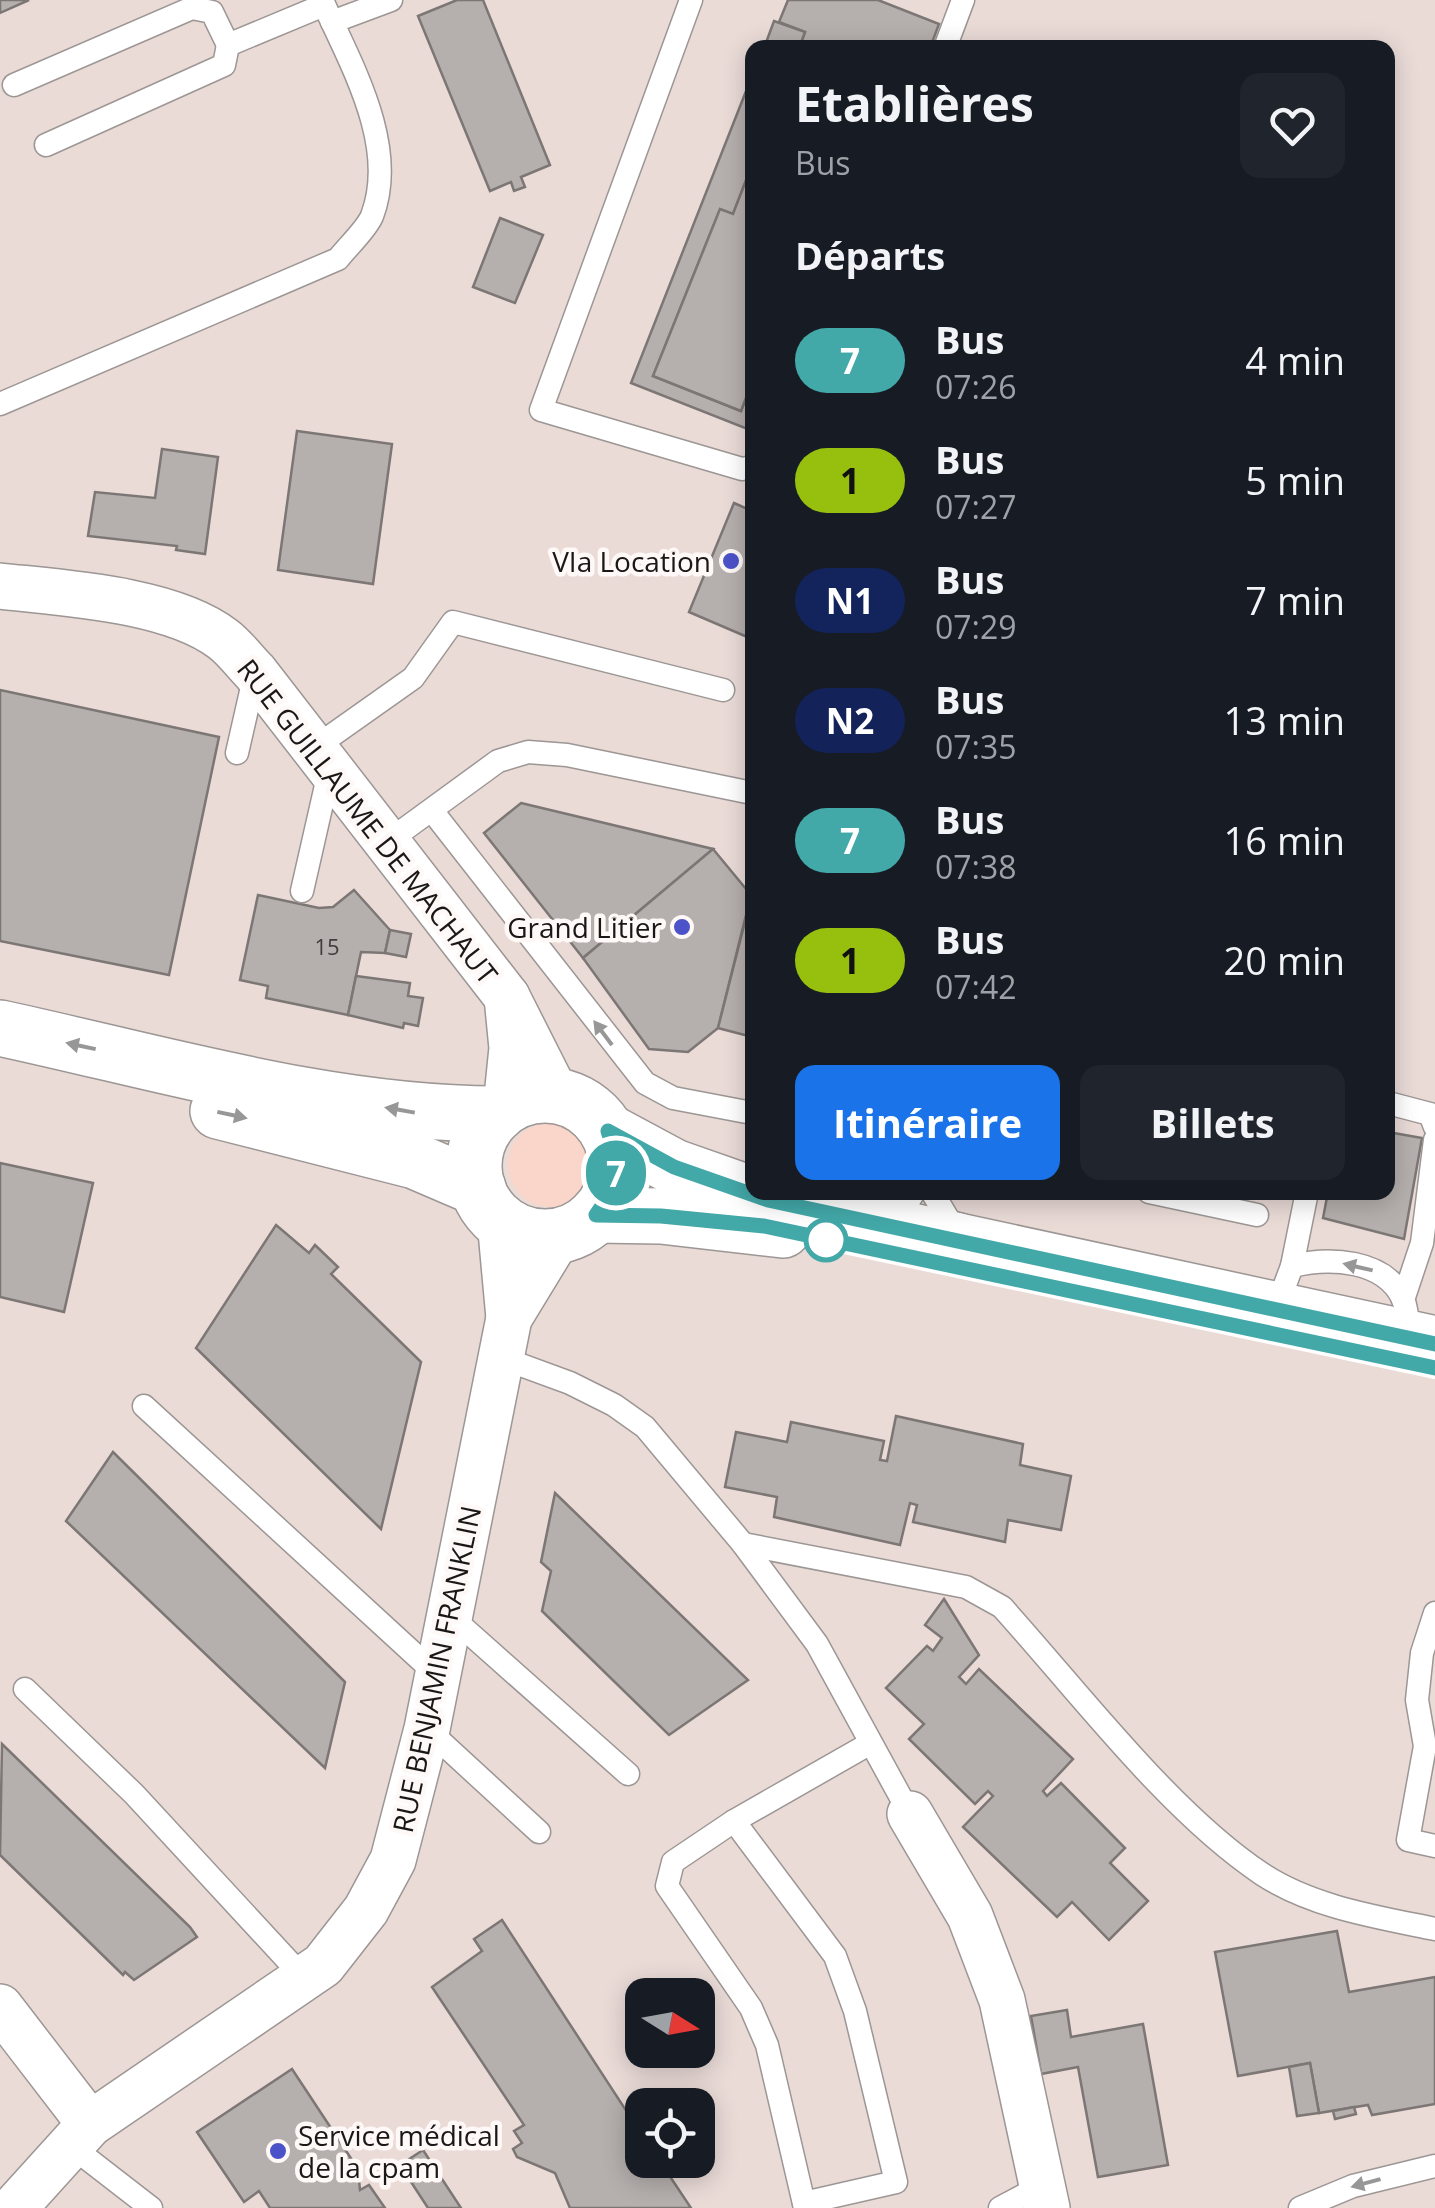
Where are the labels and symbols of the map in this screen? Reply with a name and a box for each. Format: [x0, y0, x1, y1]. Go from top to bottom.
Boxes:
place label: VIa Location [552, 542, 711, 580]
marker: VIa Location [720, 550, 742, 572]
street label: RUE GUILLAUME DE MACHAUT [229, 651, 507, 992]
place label: Grand Litier [507, 908, 663, 946]
marker: Grand Litier [671, 916, 693, 938]
house number: 15 [314, 931, 340, 961]
one-way arrow [593, 1020, 613, 1046]
one-way arrow [65, 1037, 96, 1053]
one-way arrow [383, 1102, 415, 1117]
one-way arrow [217, 1107, 248, 1123]
line badge: 7 [584, 1140, 648, 1206]
unlabelled marker [805, 1219, 847, 1261]
one-way arrow [1342, 1259, 1373, 1274]
street label: RUE BENJAMIN FRANKLIN [383, 1502, 489, 1836]
north arrow [625, 1978, 715, 2068]
place label: Service médical de la cpam [298, 2116, 500, 2186]
marker: Service médical de la cpam [267, 2140, 289, 2162]
one-way arrow [1350, 2176, 1381, 2192]

